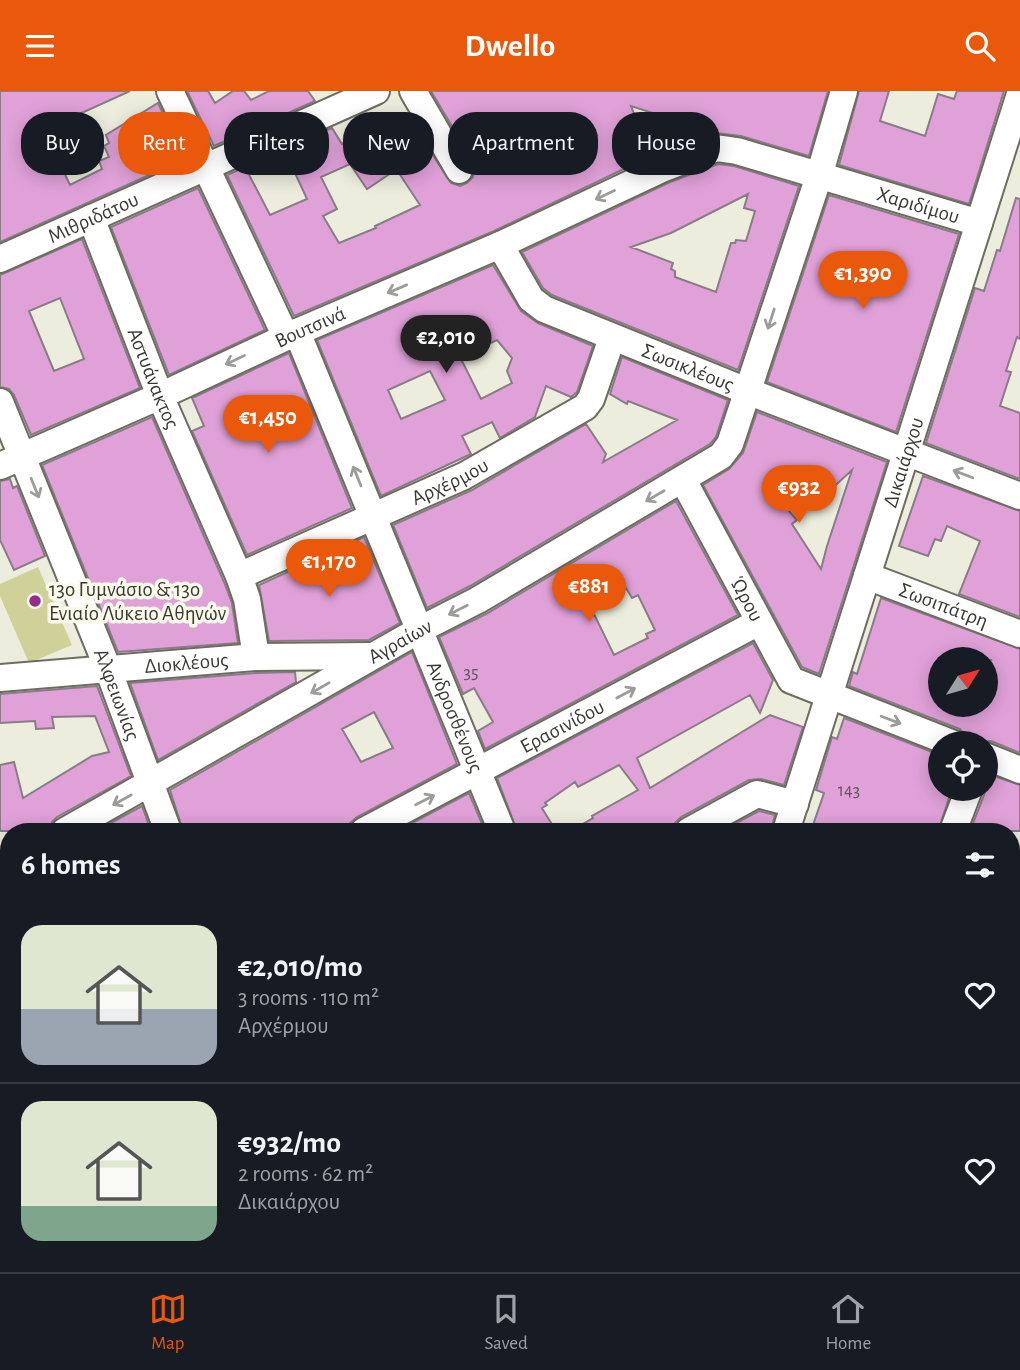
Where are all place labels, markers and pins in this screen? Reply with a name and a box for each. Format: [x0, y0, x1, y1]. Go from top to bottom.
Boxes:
pin: €1,390 [806, 251, 920, 311]
pin: €2,010 [389, 315, 503, 375]
pin: €1,450 [211, 395, 325, 455]
pin: €932 [758, 465, 840, 525]
pin: €1,170 [272, 539, 386, 599]
pin: €881 [548, 565, 630, 624]
place label: 13ο Γυμνάσιο & 13ο Ενιαίο Λύκειο Αθηνών [49, 579, 227, 624]
marker: 13ο Γυμνάσιο & 13ο Ενιαίο Λύκειο Αθηνών [27, 593, 43, 609]

